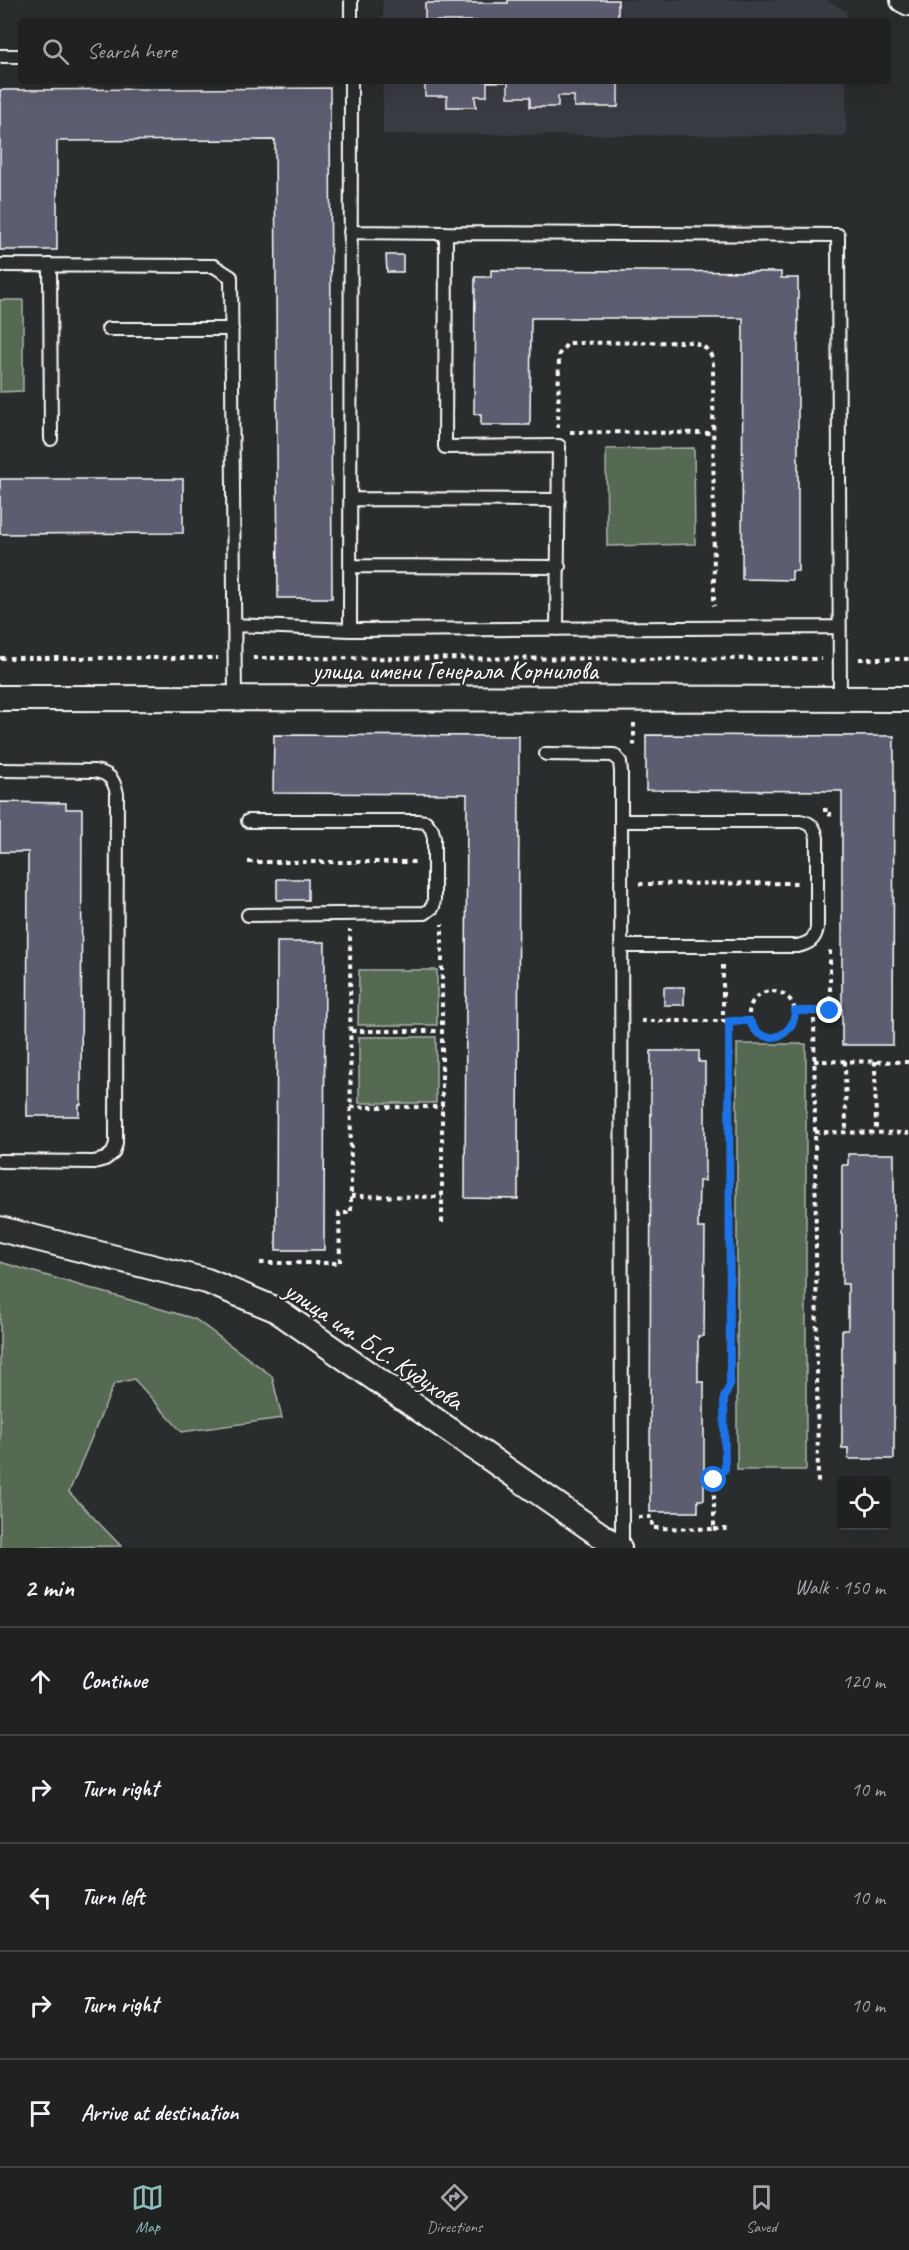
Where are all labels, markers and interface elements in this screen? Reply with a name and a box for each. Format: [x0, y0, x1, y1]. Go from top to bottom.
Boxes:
search box [18, 18, 891, 84]
icon: search [39, 35, 72, 68]
text: Search here [87, 37, 177, 65]
street label: улица имени Генерала Корнилова [310, 654, 599, 687]
route end [816, 997, 842, 1023]
street label: улица им. Б.С. Кудухова [276, 1272, 471, 1418]
route start [700, 1466, 726, 1492]
map controls [837, 1476, 891, 1530]
button: locate [837, 1476, 891, 1530]
text: 2 min [24, 1571, 74, 1604]
text: Walk · 150 m [795, 1575, 885, 1600]
icon: ahead [24, 1665, 57, 1698]
text: Continue [81, 1667, 147, 1695]
text: 120 m [842, 1669, 885, 1694]
icon: right [24, 1773, 57, 1806]
text: Turn right [81, 1775, 158, 1803]
text: 10 m [851, 1777, 885, 1802]
icon: left [24, 1881, 57, 1914]
text: Turn left [81, 1883, 145, 1911]
text: 10 m [851, 1885, 885, 1910]
icon: right [24, 1989, 57, 2022]
text: Turn right [81, 1991, 158, 2019]
text: 10 m [851, 1993, 885, 2018]
icon: arrive [24, 2097, 57, 2130]
text: Arrive at destination [81, 2099, 238, 2127]
tab: Map [131, 2181, 164, 2237]
tab: Directions [427, 2181, 482, 2237]
tab: Saved [745, 2181, 778, 2237]

